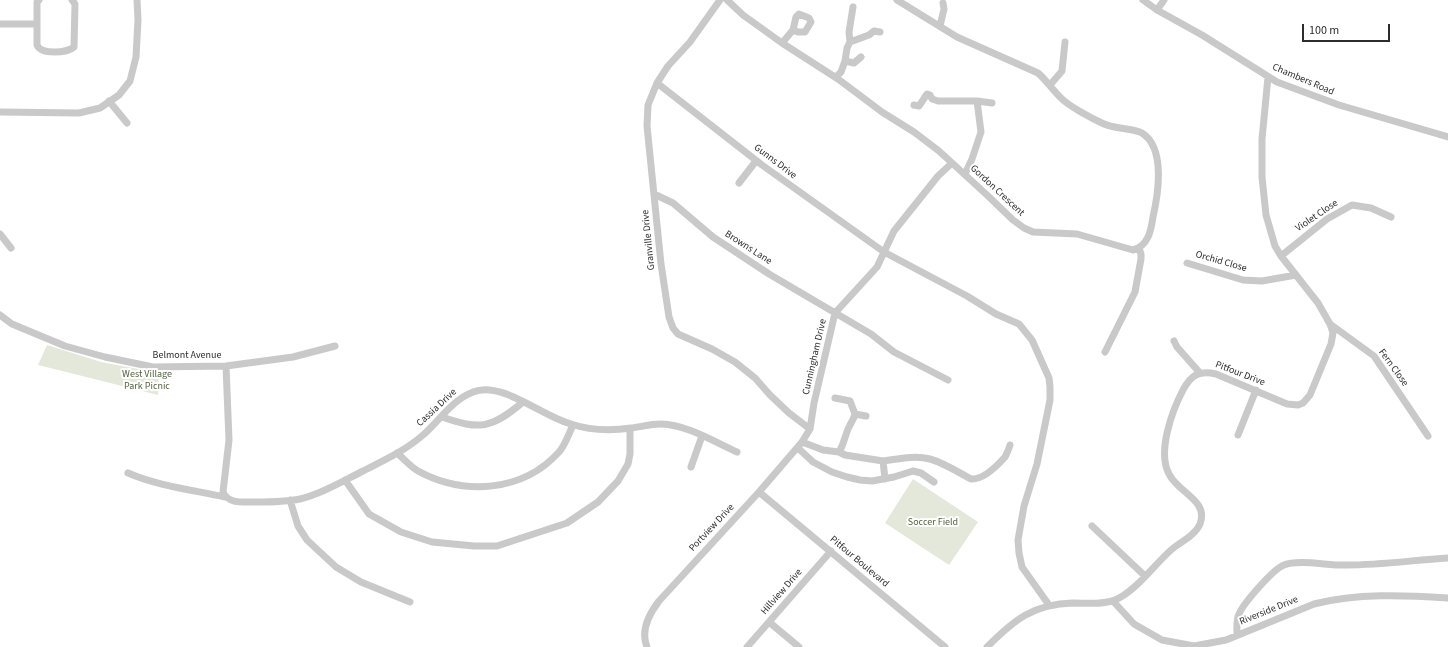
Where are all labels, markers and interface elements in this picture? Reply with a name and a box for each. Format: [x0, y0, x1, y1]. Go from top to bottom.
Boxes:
scale bar [1304, 16, 1392, 42]
text: 100 m [1309, 22, 1339, 39]
street label: Chambers Road [1270, 62, 1336, 98]
street label: Gunns Drive [751, 142, 799, 182]
street label: Gordon Crescent [967, 163, 1027, 219]
street label: Violet Close [1293, 197, 1341, 235]
street label: Granville Drive [640, 209, 658, 271]
street label: Browns Lane [722, 228, 774, 268]
street label: Orchid Close [1194, 249, 1248, 275]
street label: Cunningham Drive [800, 318, 830, 396]
street label: Fern Close [1375, 347, 1411, 389]
street label: Belmont Avenue [153, 350, 221, 362]
street label: Pitfour Drive [1213, 359, 1267, 389]
park label: West Village Park Picnic [122, 369, 172, 392]
street label: Cassia Drive [415, 386, 459, 430]
street label: Portview Drive [687, 502, 737, 554]
park label: Soccer Field [908, 517, 958, 529]
street label: Pitfour Boulevard [827, 534, 891, 590]
street label: Hillview Drive [759, 567, 805, 617]
street label: Riverside Drive [1238, 594, 1300, 628]

